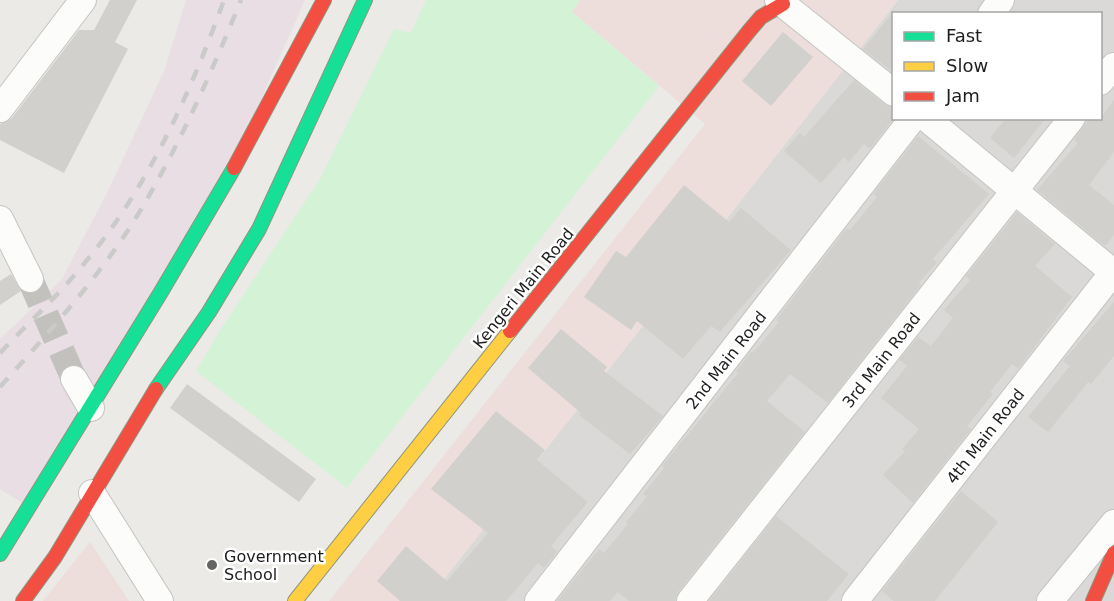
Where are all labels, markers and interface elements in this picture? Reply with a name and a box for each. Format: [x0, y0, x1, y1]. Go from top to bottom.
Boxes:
legend [892, 12, 1102, 120]
text: Fast [946, 25, 982, 46]
text: Slow [946, 55, 988, 76]
text: Jam [945, 85, 980, 106]
street label: Kengeri Main Road [469, 224, 578, 352]
street label: 2nd Main Road [682, 308, 771, 413]
street label: 3rd Main Road [838, 309, 924, 412]
street label: 4th Main Road [942, 385, 1028, 488]
place label: Government School [224, 547, 324, 584]
marker: Government School [205, 558, 219, 572]

